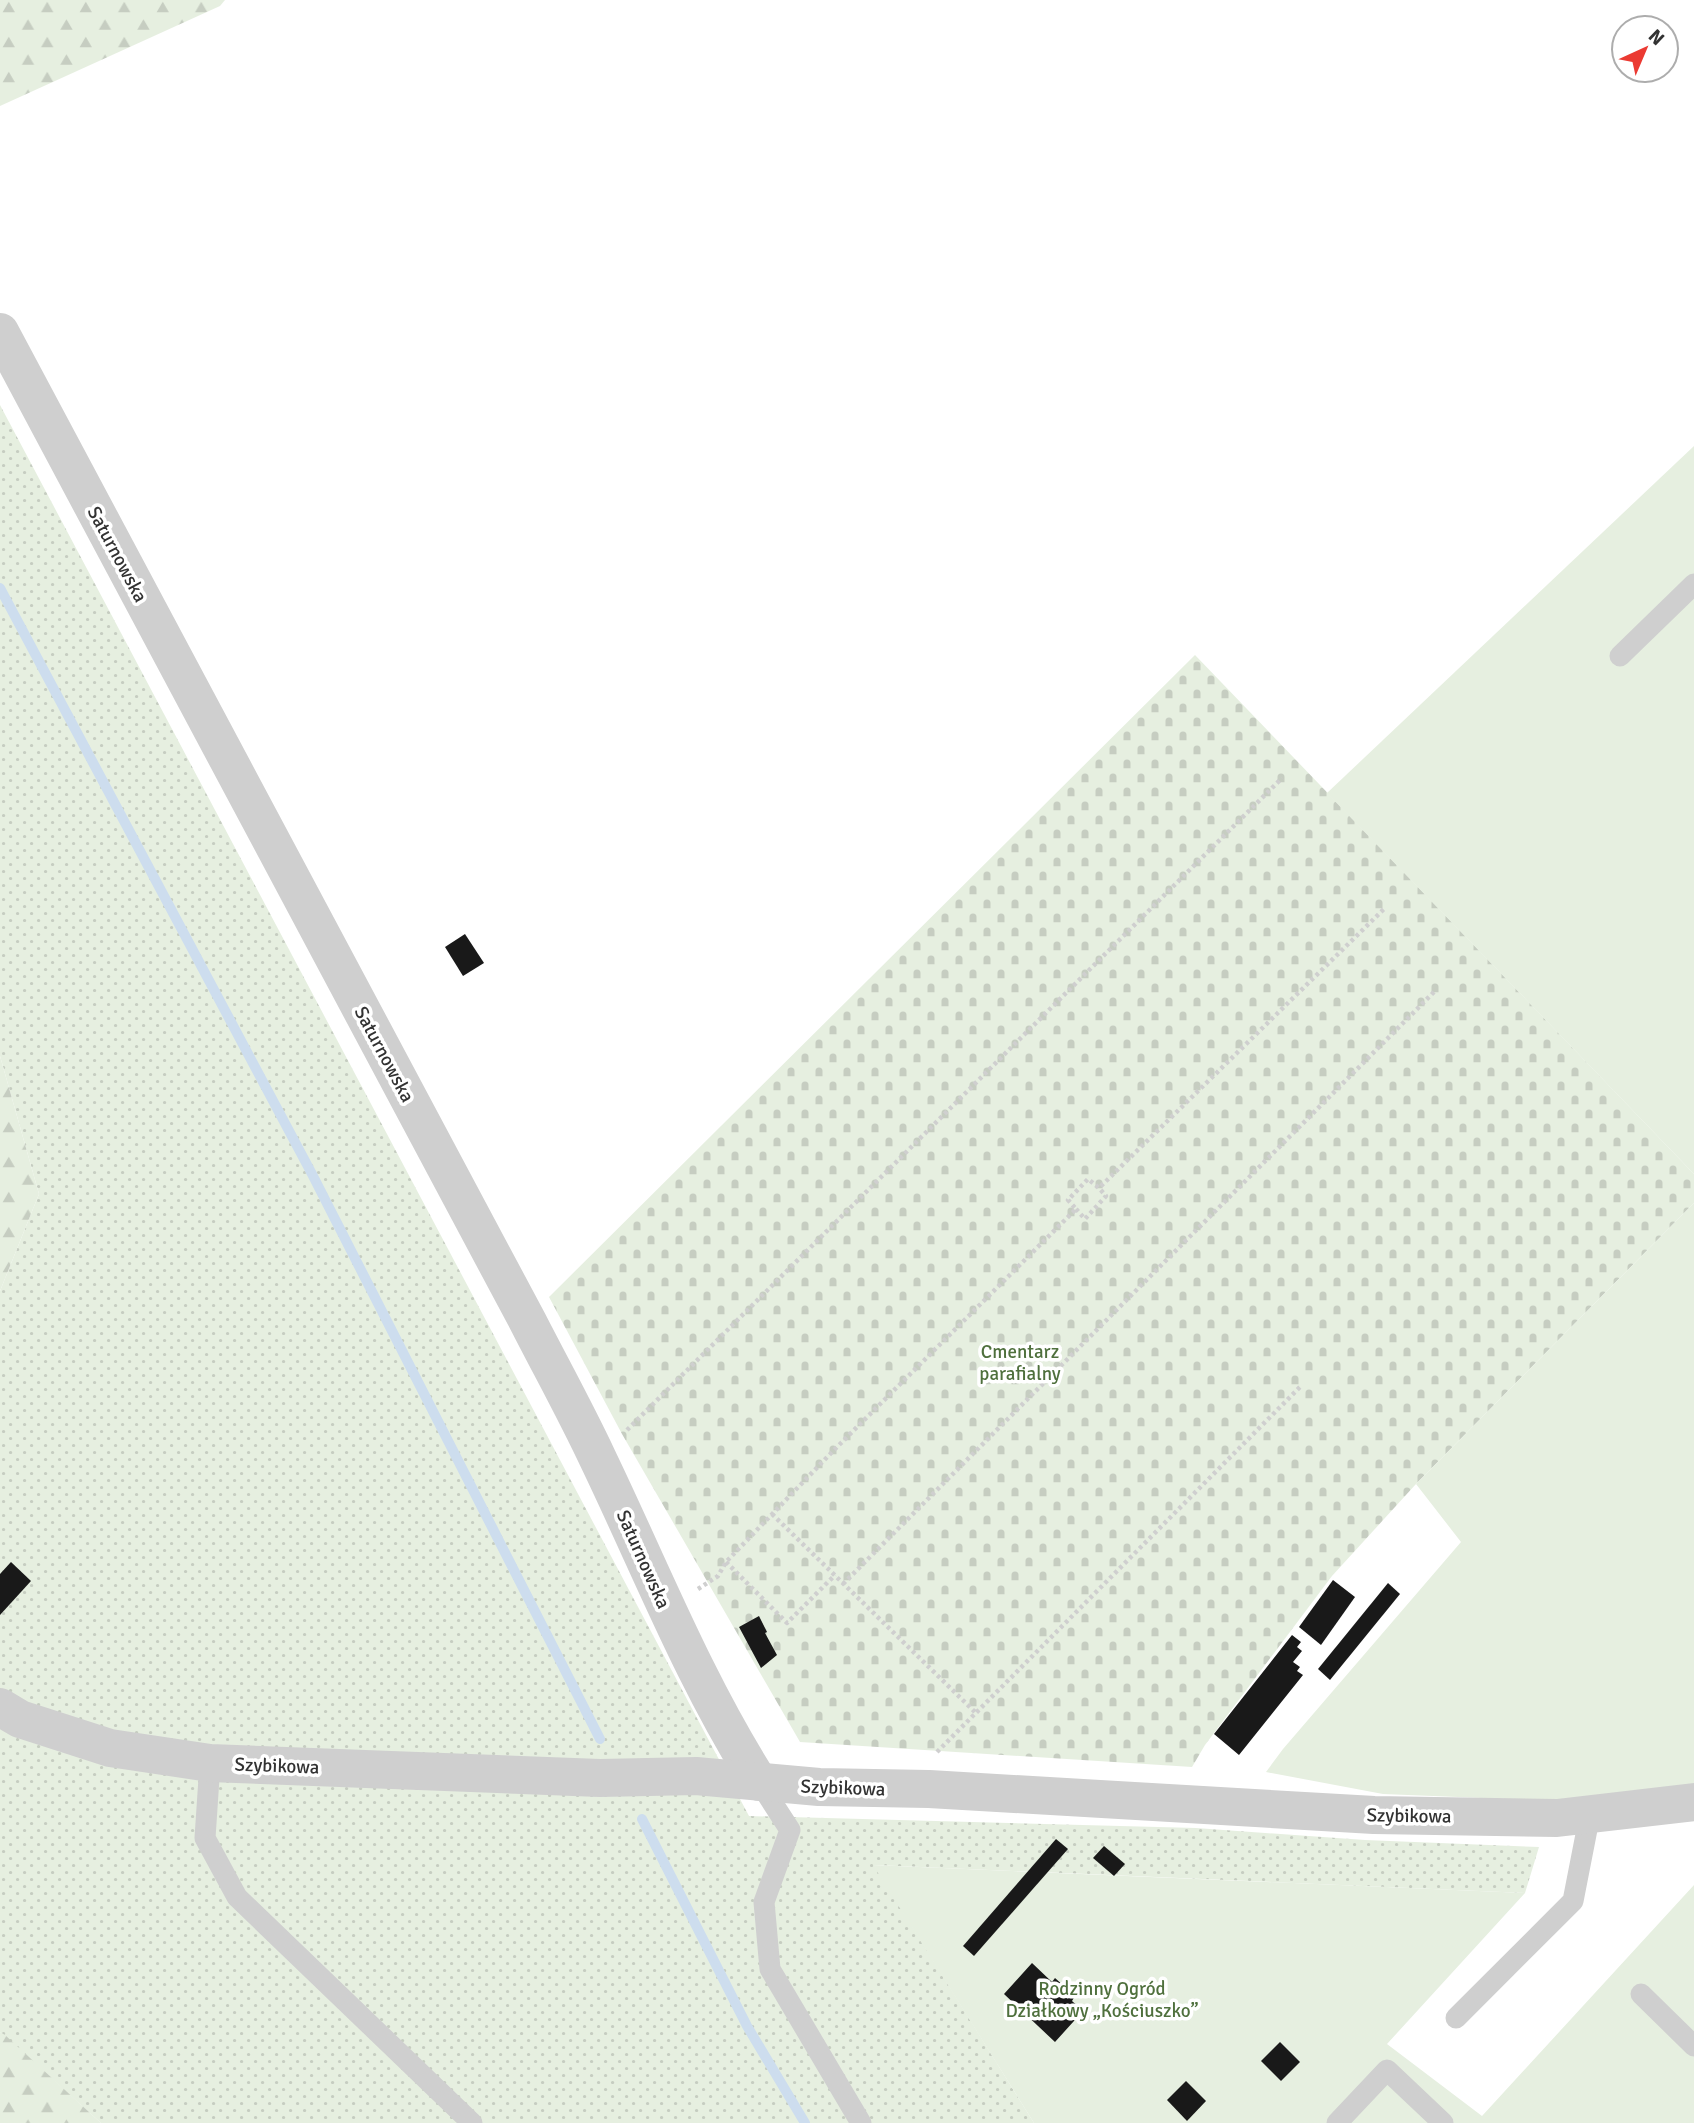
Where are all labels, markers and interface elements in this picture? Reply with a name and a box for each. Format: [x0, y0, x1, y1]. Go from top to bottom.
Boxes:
north arrow [1610, 14, 1680, 84]
text: N [1643, 24, 1669, 51]
street label: Saturnowska [82, 502, 152, 607]
street label: Saturnowska [349, 1002, 419, 1107]
park label: Cmentarz parafialny [979, 1340, 1061, 1386]
street label: Saturnowska [611, 1506, 675, 1612]
street label: Szybikowa [234, 1753, 320, 1779]
street label: Szybikowa [800, 1775, 886, 1801]
street label: Szybikowa [1366, 1803, 1452, 1829]
park label: Rodzinny Ogród Działkowy „Kościuszko” [1006, 1977, 1198, 2023]

